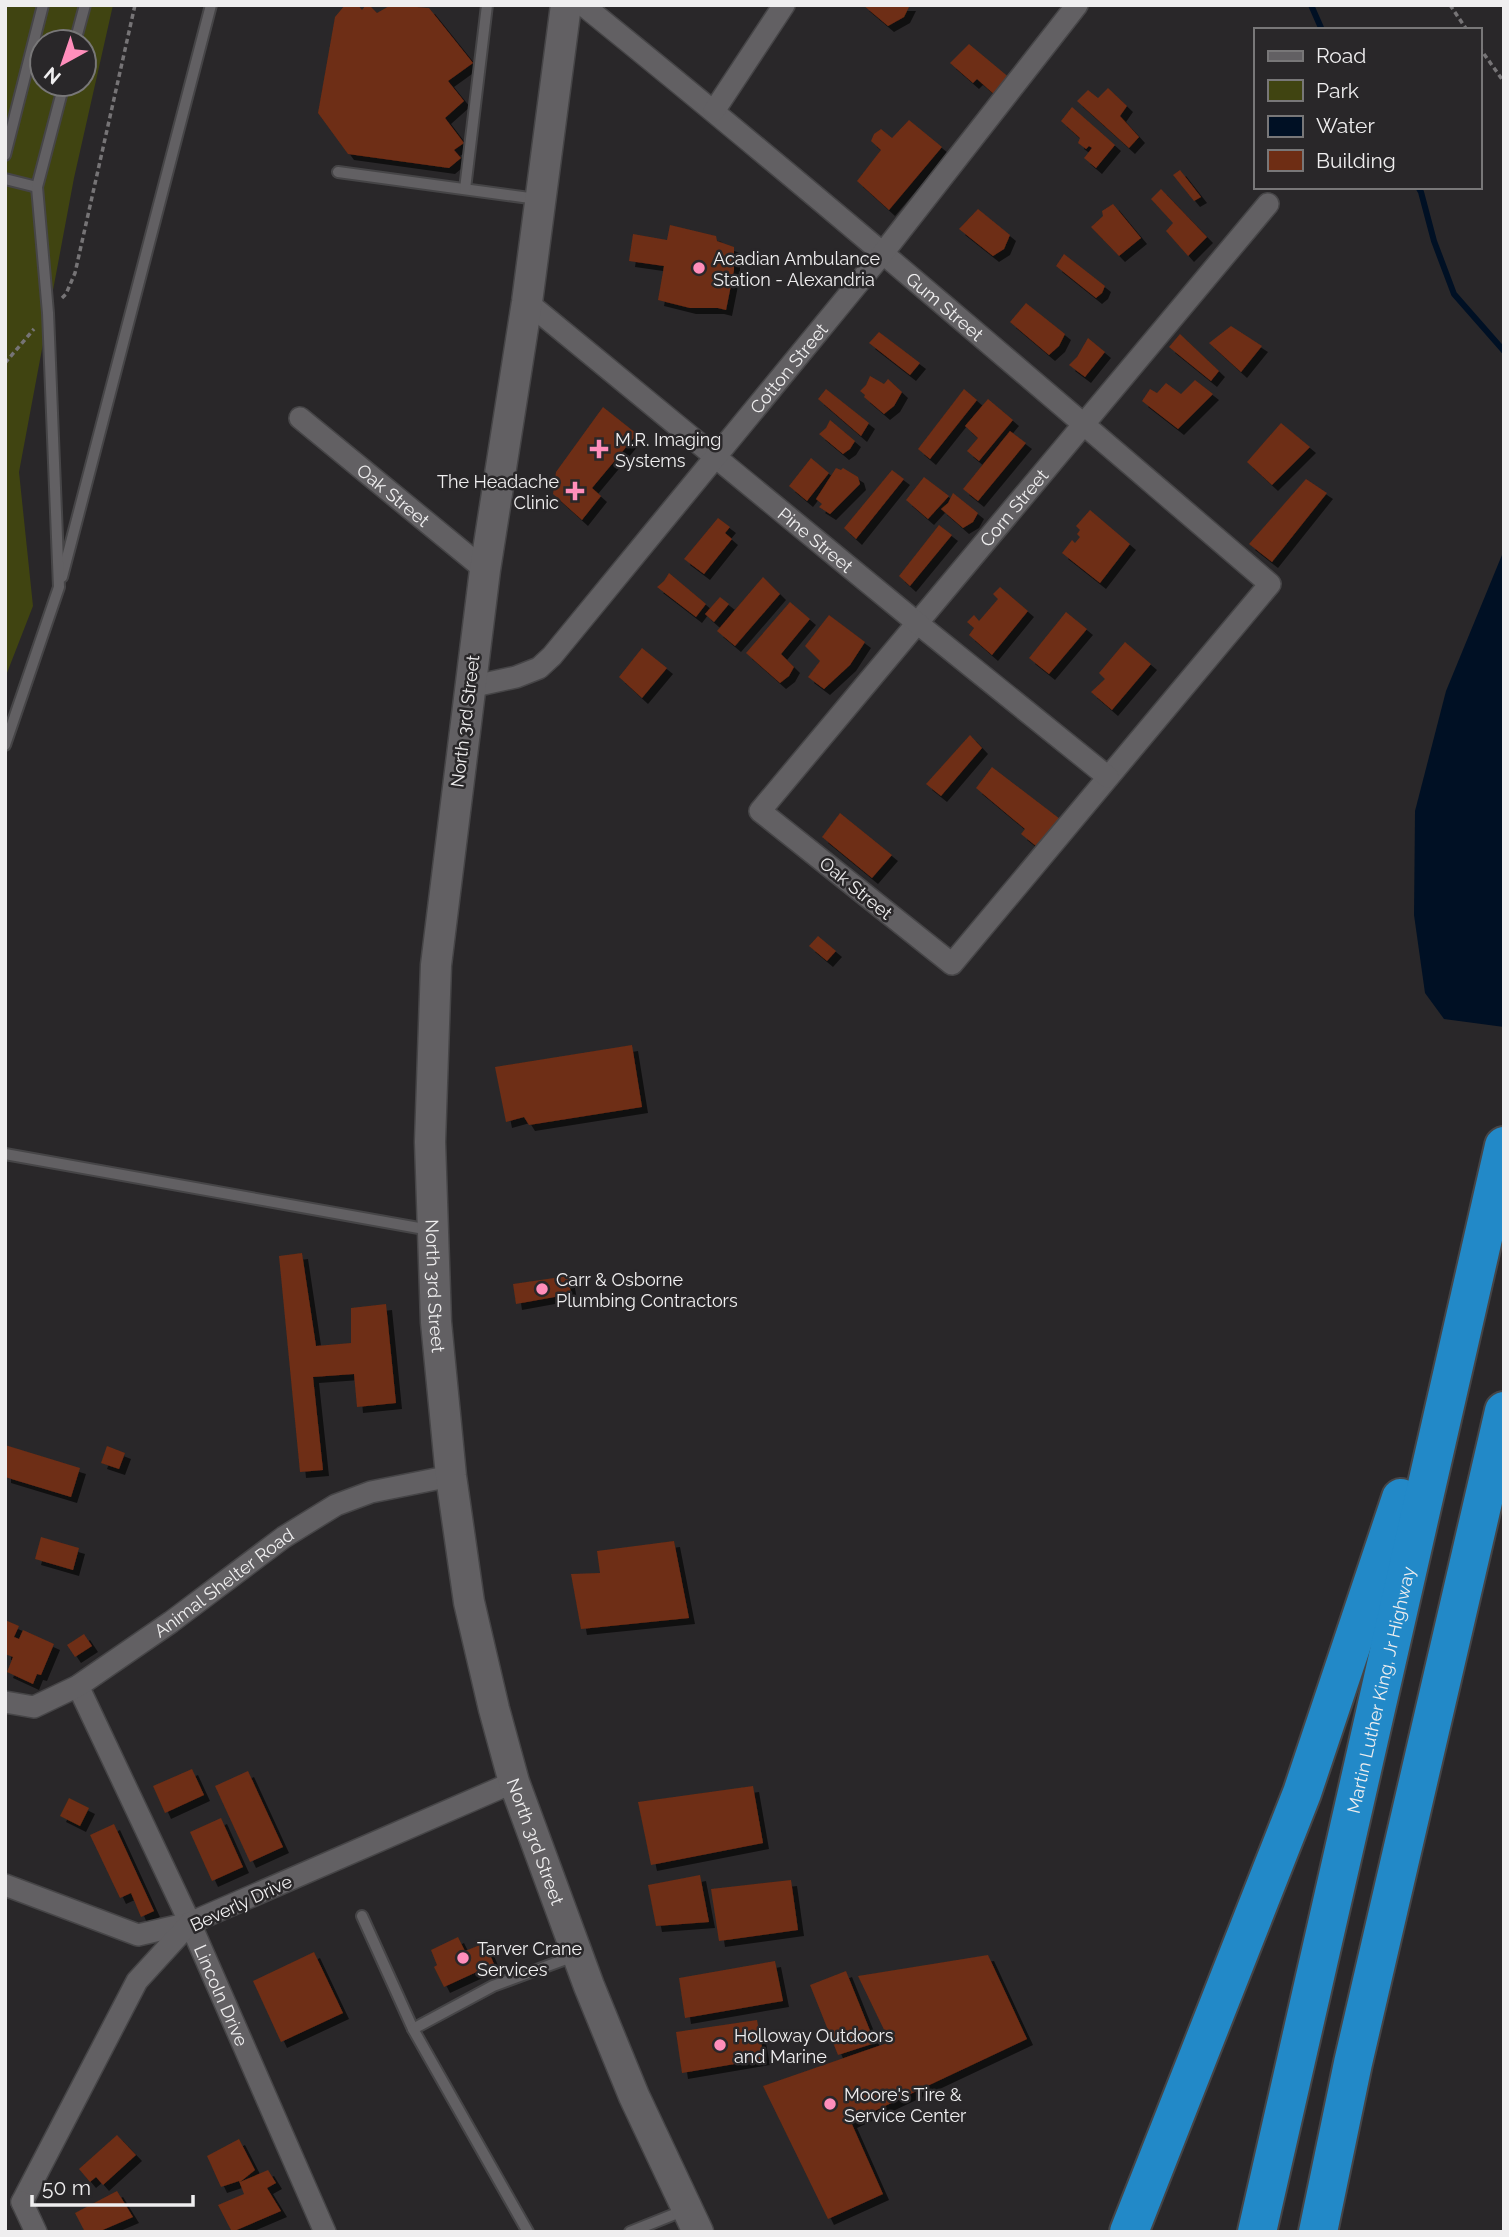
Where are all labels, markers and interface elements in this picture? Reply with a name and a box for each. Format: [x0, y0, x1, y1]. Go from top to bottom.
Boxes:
north arrow [28, 28, 98, 98]
legend [1254, 28, 1481, 189]
text: Road [1316, 43, 1366, 68]
text: N [39, 63, 65, 89]
text: Park [1316, 78, 1359, 103]
text: Water [1316, 113, 1375, 138]
text: Building [1316, 148, 1396, 173]
place label: Acadian Ambulance Station - Alexandria [713, 248, 881, 290]
marker: Acadian Ambulance Station - Alexandria [691, 260, 707, 276]
street label: Gum Street [902, 267, 988, 345]
street label: Cotton Street [745, 319, 832, 418]
place label: M.R. Imaging Systems [615, 429, 721, 471]
marker: M.R. Imaging Systems [589, 439, 609, 459]
street label: Oak Street [353, 459, 434, 531]
street label: Corn Street [975, 465, 1052, 550]
place label: The Headache Clinic [437, 471, 559, 513]
marker: The Headache Clinic [565, 481, 585, 501]
street label: Pine Street [774, 503, 858, 577]
street label: North 3rd Street [446, 654, 484, 788]
street label: Oak Street [815, 852, 897, 924]
street label: North 3rd Street [422, 1219, 449, 1354]
place label: Carr & Osborne Plumbing Contractors [556, 1269, 738, 1311]
marker: Carr & Osborne Plumbing Contractors [534, 1281, 550, 1297]
street label: Animal Shelter Road [150, 1523, 297, 1641]
street label: Martin Luther King, Jr Highway [1342, 1564, 1419, 1815]
street label: North 3rd Street [503, 1775, 569, 1908]
street label: Beverly Drive [187, 1870, 296, 1936]
place label: Tarver Crane Services [477, 1938, 582, 1980]
street label: Lincoln Drive [190, 1941, 253, 2050]
marker: Tarver Crane Services [455, 1950, 471, 1966]
place label: Holloway Outdoors and Marine [734, 2025, 894, 2067]
marker: Holloway Outdoors and Marine [712, 2037, 728, 2053]
place label: Moore's Tire & Service Center [844, 2084, 967, 2126]
marker: Moore's Tire & Service Center [822, 2096, 838, 2112]
scale bar [32, 2164, 192, 2208]
text: 50 m [42, 2175, 91, 2200]

